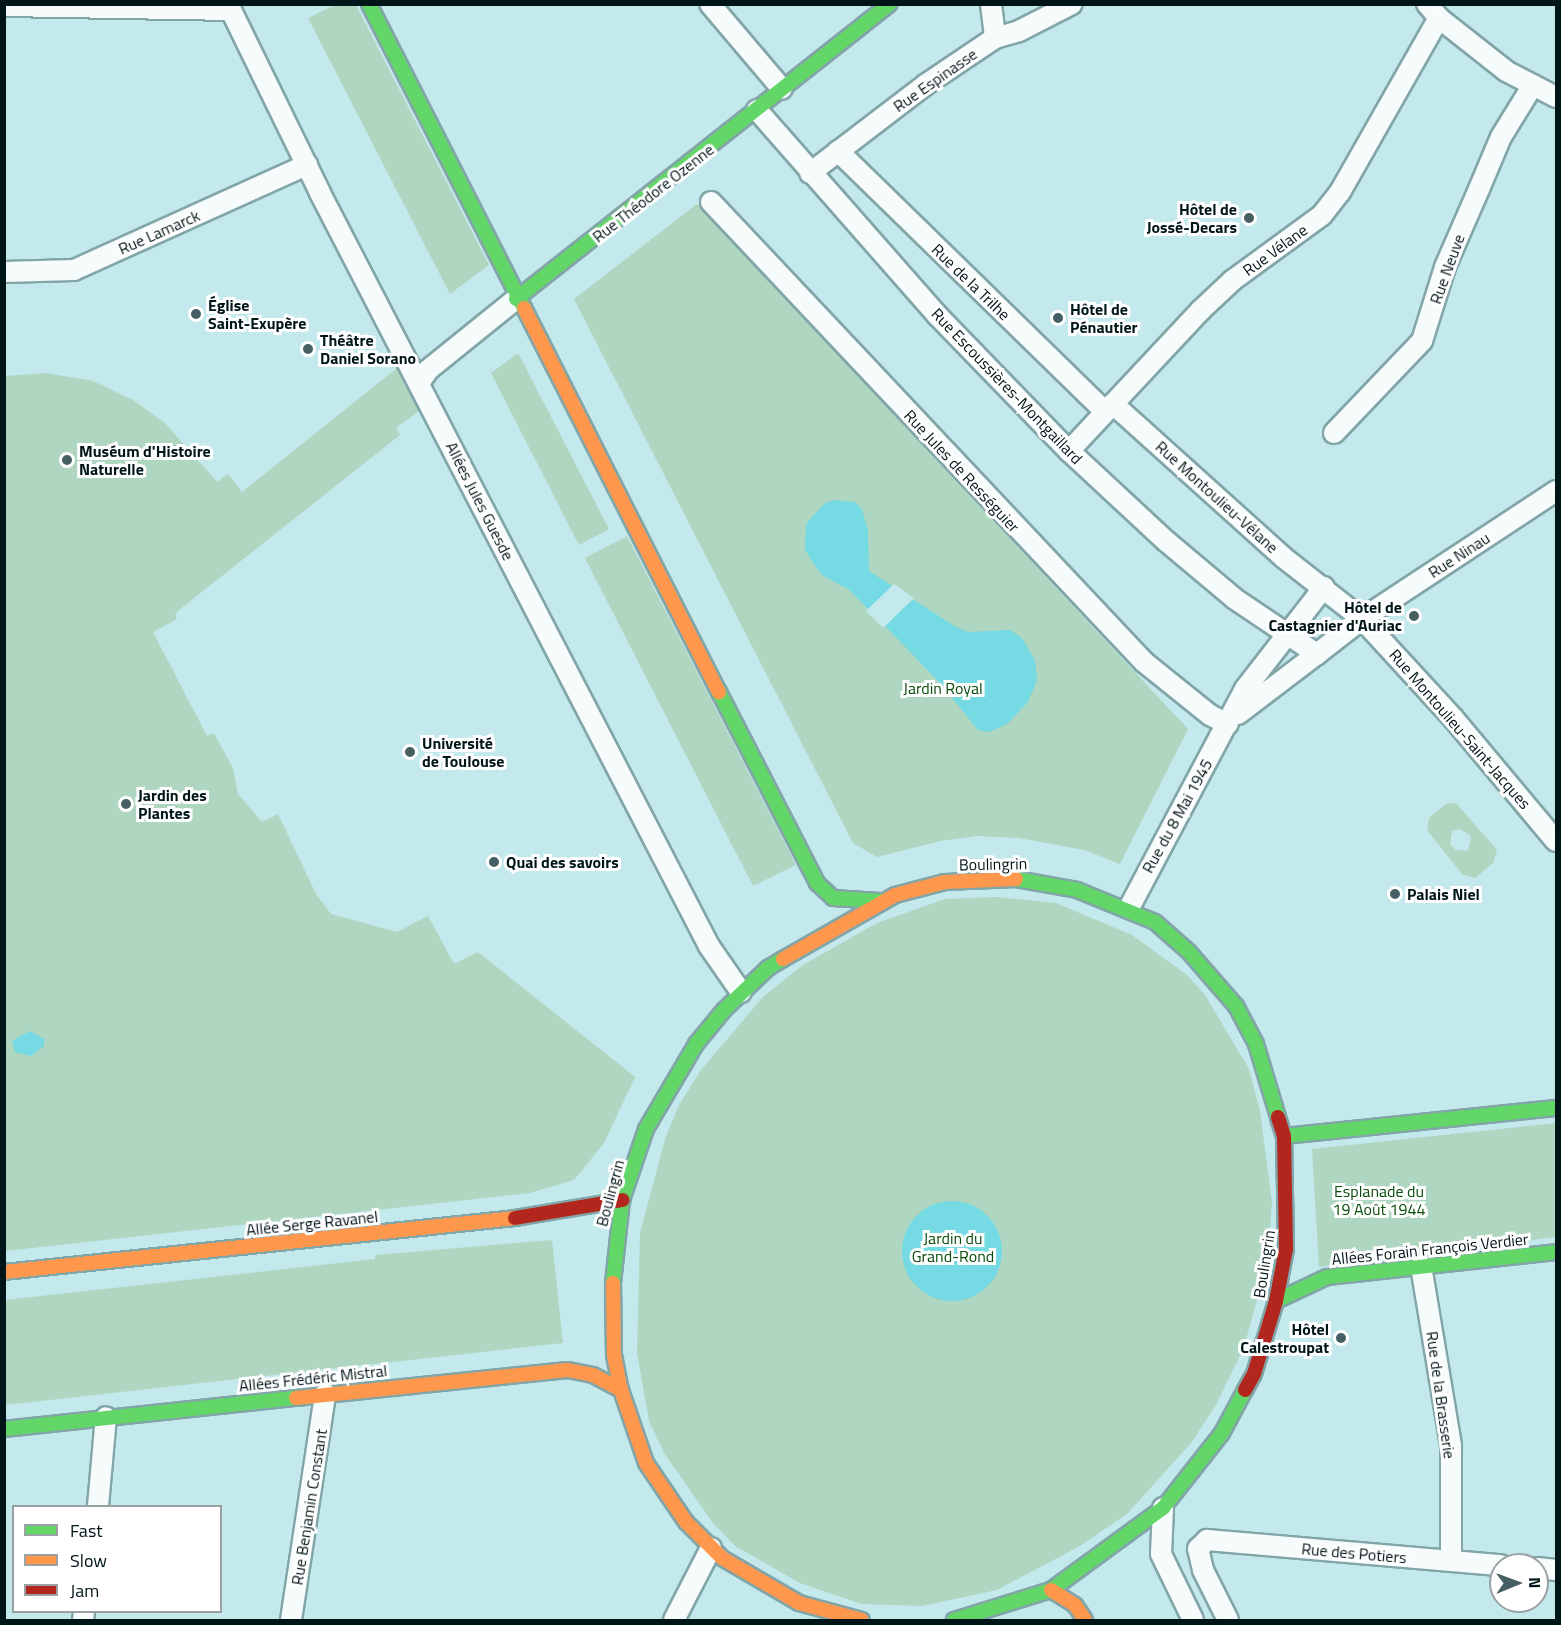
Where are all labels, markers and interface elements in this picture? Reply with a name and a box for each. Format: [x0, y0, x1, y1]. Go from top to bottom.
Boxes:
street label: Rue Espinasse [889, 44, 981, 116]
street label: Rue Théodore Ozenne [589, 140, 717, 246]
place label: Hôtel de Jossé-Decars [1147, 199, 1237, 237]
street label: Rue Lamarck [115, 206, 203, 258]
marker: Hôtel de Jossé-Decars [1242, 211, 1256, 225]
street label: Rue Vélane [1239, 220, 1311, 280]
street label: Rue Neuve [1426, 231, 1468, 307]
street label: Rue de la Trilhe [928, 240, 1014, 324]
place label: Église Saint-Exupère [208, 295, 306, 333]
place label: Hôtel de Pénautier [1070, 299, 1138, 337]
street label: Rue Escoussières-Montgaillard [927, 304, 1087, 468]
marker: Église Saint-Exupère [189, 307, 203, 321]
marker: Hôtel de Pénautier [1051, 311, 1065, 325]
place label: Théâtre Daniel Sorano [320, 330, 416, 368]
marker: Théâtre Daniel Sorano [301, 342, 315, 356]
street label: Rue Jules de Rességuier [900, 406, 1024, 536]
street label: Rue Montoulieu-Vélane [1152, 437, 1282, 557]
street label: Allées Jules Guesde [442, 439, 518, 563]
place label: Muséum d'Histoire Naturelle [79, 441, 211, 479]
marker: Muséum d'Histoire Naturelle [60, 453, 74, 467]
street label: Rue Ninau [1425, 528, 1493, 582]
place label: Hôtel de Castagnier d'Auriac [1268, 597, 1402, 635]
marker: Hôtel de Castagnier d'Auriac [1407, 609, 1421, 623]
street label: Rue Montoulieu-Saint-Jacques [1385, 645, 1535, 813]
park label: Jardin Royal [903, 678, 983, 698]
place label: Université de Toulouse [422, 733, 505, 771]
marker: Université de Toulouse [403, 745, 417, 759]
street label: Rue du 8 Mai 1945 [1138, 756, 1216, 876]
place label: Jardin des Plantes [138, 785, 207, 823]
marker: Jardin des Plantes [119, 797, 133, 811]
place label: Quai des savoirs [506, 852, 619, 872]
street label: Boulingrin [959, 854, 1027, 874]
marker: Quai des savoirs [487, 855, 501, 869]
place label: Palais Niel [1407, 884, 1480, 904]
marker: Palais Niel [1388, 887, 1402, 901]
street label: Boulingrin [592, 1157, 628, 1229]
park label: Esplanade du 19 Août 1944 [1333, 1181, 1425, 1219]
street label: Allée Serge Ravanel [245, 1207, 379, 1239]
park label: Jardin du Grand-Rond [912, 1228, 994, 1266]
street label: Boulingrin [1249, 1229, 1279, 1299]
street label: Allées Forain François Verdier [1331, 1229, 1529, 1269]
place label: Hôtel Calestroupat [1240, 1319, 1329, 1357]
street label: Rue de la Brasserie [1423, 1330, 1459, 1460]
marker: Hôtel Calestroupat [1334, 1331, 1348, 1345]
street label: Allées Frédéric Mistral [238, 1361, 388, 1395]
street label: Rue Benjamin Constant [287, 1428, 331, 1586]
legend [12, 1505, 222, 1613]
text: Fast [70, 1517, 103, 1544]
street label: Rue des Potiers [1301, 1539, 1407, 1567]
text: Slow [70, 1547, 107, 1574]
north arrow [1489, 1553, 1549, 1613]
text: Jam [70, 1577, 99, 1604]
text: N [1523, 1577, 1547, 1588]

